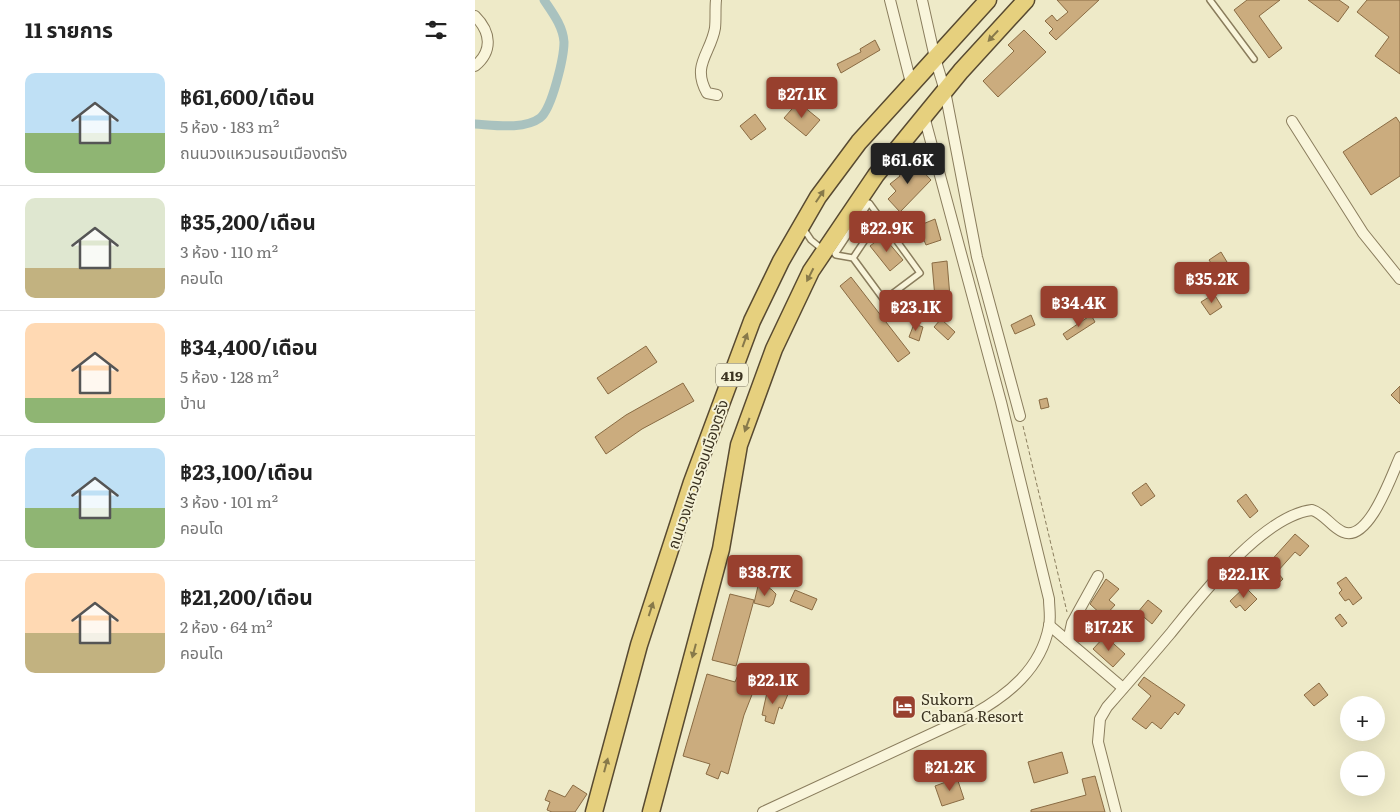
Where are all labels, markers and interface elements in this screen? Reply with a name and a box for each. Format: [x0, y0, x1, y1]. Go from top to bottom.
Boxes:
text: 11 รายการ [25, 13, 113, 44]
icon: filters [422, 16, 450, 44]
one-way arrow [987, 29, 999, 41]
pin: ฿27.1K [761, 76, 843, 119]
text: ฿61,600/เดือน [180, 80, 315, 111]
text: ฿27.1K [777, 81, 827, 105]
icon: home [65, 93, 125, 153]
text: 5 ห้อง · 183 m² [180, 114, 279, 138]
text: ถนนวงแหวนรอบเมืองตรัง [180, 140, 347, 164]
pin: ฿61.6K [867, 142, 949, 185]
text: ฿61.6K [882, 147, 934, 171]
one-way arrow [815, 189, 825, 203]
text: ฿35,200/เดือน [180, 205, 316, 236]
pin: ฿22.9K [846, 210, 928, 253]
text: ฿22.9K [860, 215, 914, 239]
icon: home [65, 218, 125, 278]
text: 3 ห้อง · 110 m² [180, 239, 278, 263]
pin: ฿35.2K [1171, 262, 1253, 304]
text: คอนโด [180, 265, 223, 289]
text: ฿35.2K [1185, 266, 1239, 290]
one-way arrow [806, 268, 814, 282]
pin: ฿34.4K [1038, 286, 1120, 328]
pin: ฿23.1K [875, 290, 957, 332]
text: ฿34.4K [1052, 290, 1106, 314]
text: ฿23.1K [890, 294, 942, 318]
text: ฿34,400/เดือน [180, 330, 318, 361]
one-way arrow [741, 332, 749, 347]
icon: home [65, 343, 125, 403]
text: 5 ห้อง · 128 m² [180, 364, 279, 388]
road number: 419 [716, 364, 748, 386]
text: บ้าน [180, 390, 206, 414]
street label: ถนนวงแหวนรอบเมืองตรัง [661, 396, 733, 552]
one-way arrow [743, 418, 751, 433]
text: ฿23,100/เดือน [180, 455, 313, 486]
icon: home [65, 468, 125, 528]
text: 3 ห้อง · 101 m² [180, 489, 278, 513]
text: คอนโด [180, 515, 223, 539]
pin: ฿38.7K [724, 554, 806, 597]
pin: ฿22.1K [1203, 556, 1285, 599]
text: ฿38.7K [739, 559, 791, 583]
text: ฿22.1K [1219, 561, 1269, 585]
text: ฿21,200/เดือน [180, 580, 313, 611]
icon: home [65, 593, 125, 653]
one-way arrow [647, 601, 655, 616]
pin: ฿17.2K [1068, 610, 1150, 652]
text: 2 ห้อง · 64 m² [180, 614, 273, 638]
text: ฿17.2K [1085, 614, 1133, 638]
text: คอนโด [180, 640, 223, 664]
one-way arrow [690, 643, 698, 658]
pin: ฿22.1K [732, 662, 814, 705]
text: ฿22.1K [748, 667, 798, 691]
place label: Sukorn Cabana Resort [921, 687, 1024, 727]
hotel icon: Sukorn Cabana Resort [891, 694, 917, 720]
map controls [1340, 696, 1385, 796]
button: + [1340, 696, 1385, 741]
pin: ฿21.2K [909, 750, 991, 792]
button: − [1340, 751, 1385, 796]
text: ฿21.2K [925, 754, 975, 778]
one-way arrow [603, 757, 611, 772]

